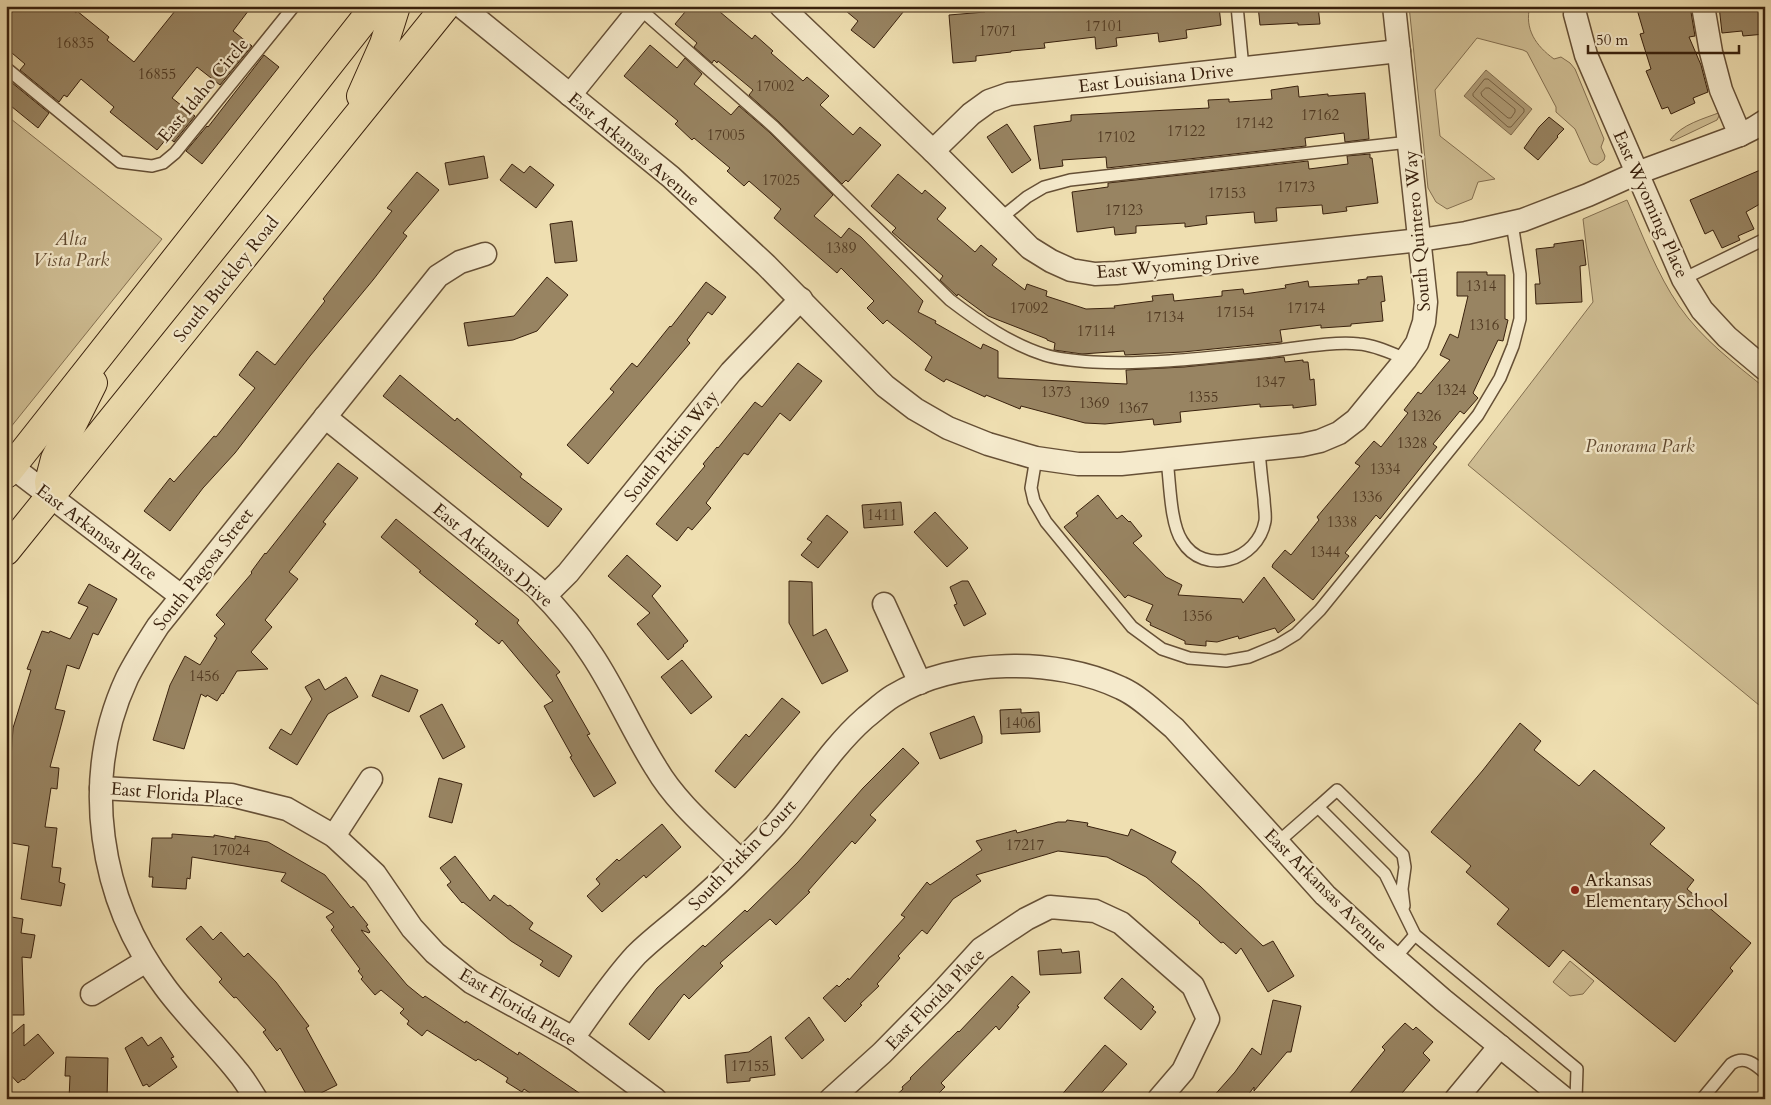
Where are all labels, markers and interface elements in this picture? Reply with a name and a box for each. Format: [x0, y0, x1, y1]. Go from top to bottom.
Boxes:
house number: 17101 [1085, 16, 1123, 36]
house number: 17071 [979, 21, 1017, 41]
scale bar [1588, 22, 1740, 54]
text: 50 m [1596, 30, 1628, 50]
house number: 16835 [56, 33, 94, 53]
street label: East Idaho Circle [152, 33, 255, 148]
street label: East Louisiana Drive [1077, 58, 1235, 99]
house number: 16855 [138, 64, 176, 84]
house number: 17002 [756, 76, 795, 96]
street label: East Arkansas Avenue [562, 87, 705, 212]
house number: 17162 [1301, 105, 1340, 125]
house number: 17142 [1235, 113, 1274, 133]
house number: 17122 [1167, 121, 1206, 141]
house number: 17005 [707, 125, 745, 145]
street label: East Wyoming Place [1607, 126, 1694, 282]
house number: 17102 [1097, 127, 1136, 147]
street label: South Quintero Way [1398, 149, 1437, 313]
house number: 17025 [762, 170, 800, 190]
house number: 17173 [1277, 177, 1315, 197]
house number: 17153 [1208, 183, 1246, 203]
house number: 17123 [1105, 200, 1143, 220]
street label: South Buckley Road [168, 211, 285, 348]
park label: Alta Vista Park [33, 227, 109, 273]
house number: 1389 [826, 238, 857, 258]
street label: East Wyoming Drive [1095, 246, 1261, 285]
house number: 1314 [1466, 276, 1497, 296]
house number: 17092 [1010, 298, 1049, 318]
house number: 17174 [1287, 298, 1326, 318]
house number: 17154 [1216, 302, 1255, 322]
house number: 17134 [1146, 307, 1185, 327]
house number: 1316 [1469, 315, 1500, 335]
house number: 17114 [1077, 321, 1116, 341]
house number: 1347 [1255, 372, 1286, 392]
house number: 1324 [1436, 380, 1467, 400]
house number: 1373 [1041, 382, 1071, 402]
street label: South Pitkin Way [618, 385, 725, 508]
house number: 1355 [1188, 387, 1218, 407]
house number: 1369 [1079, 393, 1110, 413]
house number: 1367 [1118, 398, 1149, 418]
house number: 1326 [1411, 406, 1442, 426]
house number: 1328 [1397, 433, 1427, 453]
park label: Panorama Park [1585, 434, 1695, 459]
house number: 1334 [1370, 459, 1401, 479]
street label: East Arkansas Place [31, 478, 163, 586]
house number: 1336 [1352, 487, 1383, 507]
street label: East Arkansas Drive [427, 497, 558, 613]
street label: South Pagosa Street [148, 503, 259, 636]
house number: 1411 [867, 505, 897, 525]
house number: 1338 [1327, 512, 1357, 532]
house number: 1344 [1310, 542, 1341, 562]
house number: 1356 [1182, 606, 1213, 626]
house number: 1456 [189, 666, 220, 686]
house number: 1406 [1005, 713, 1036, 733]
street label: East Florida Place [110, 776, 244, 813]
street label: South Pitkin Court [683, 794, 802, 916]
street label: East Arkansas Avenue [1258, 823, 1393, 958]
house number: 17217 [1006, 835, 1045, 855]
house number: 17024 [212, 840, 251, 860]
place label: Arkansas Elementary School [1585, 868, 1728, 914]
marker: Arkansas Elementary School [1569, 884, 1581, 896]
street label: East Florida Place [880, 943, 991, 1056]
street label: East Florida Place [454, 962, 581, 1052]
house number: 17155 [731, 1056, 769, 1076]

